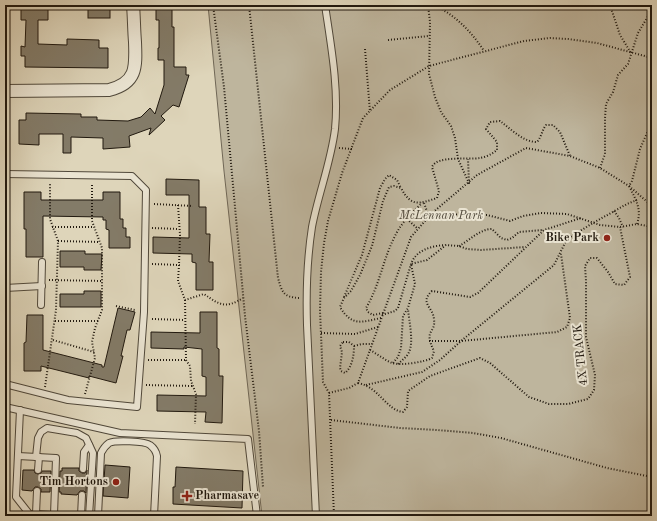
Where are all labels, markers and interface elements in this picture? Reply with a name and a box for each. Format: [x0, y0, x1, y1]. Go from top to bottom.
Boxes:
park label: McLennan Park [398, 210, 483, 222]
place label: Bike Park [545, 232, 599, 244]
marker: Bike Park [602, 233, 612, 243]
street label: 4X TRACK [572, 323, 590, 387]
place label: Tim Hortons [40, 476, 108, 488]
marker: Tim Hortons [111, 477, 121, 487]
place label: Pharmasave [195, 490, 260, 502]
marker: Pharmasave [182, 491, 192, 501]

